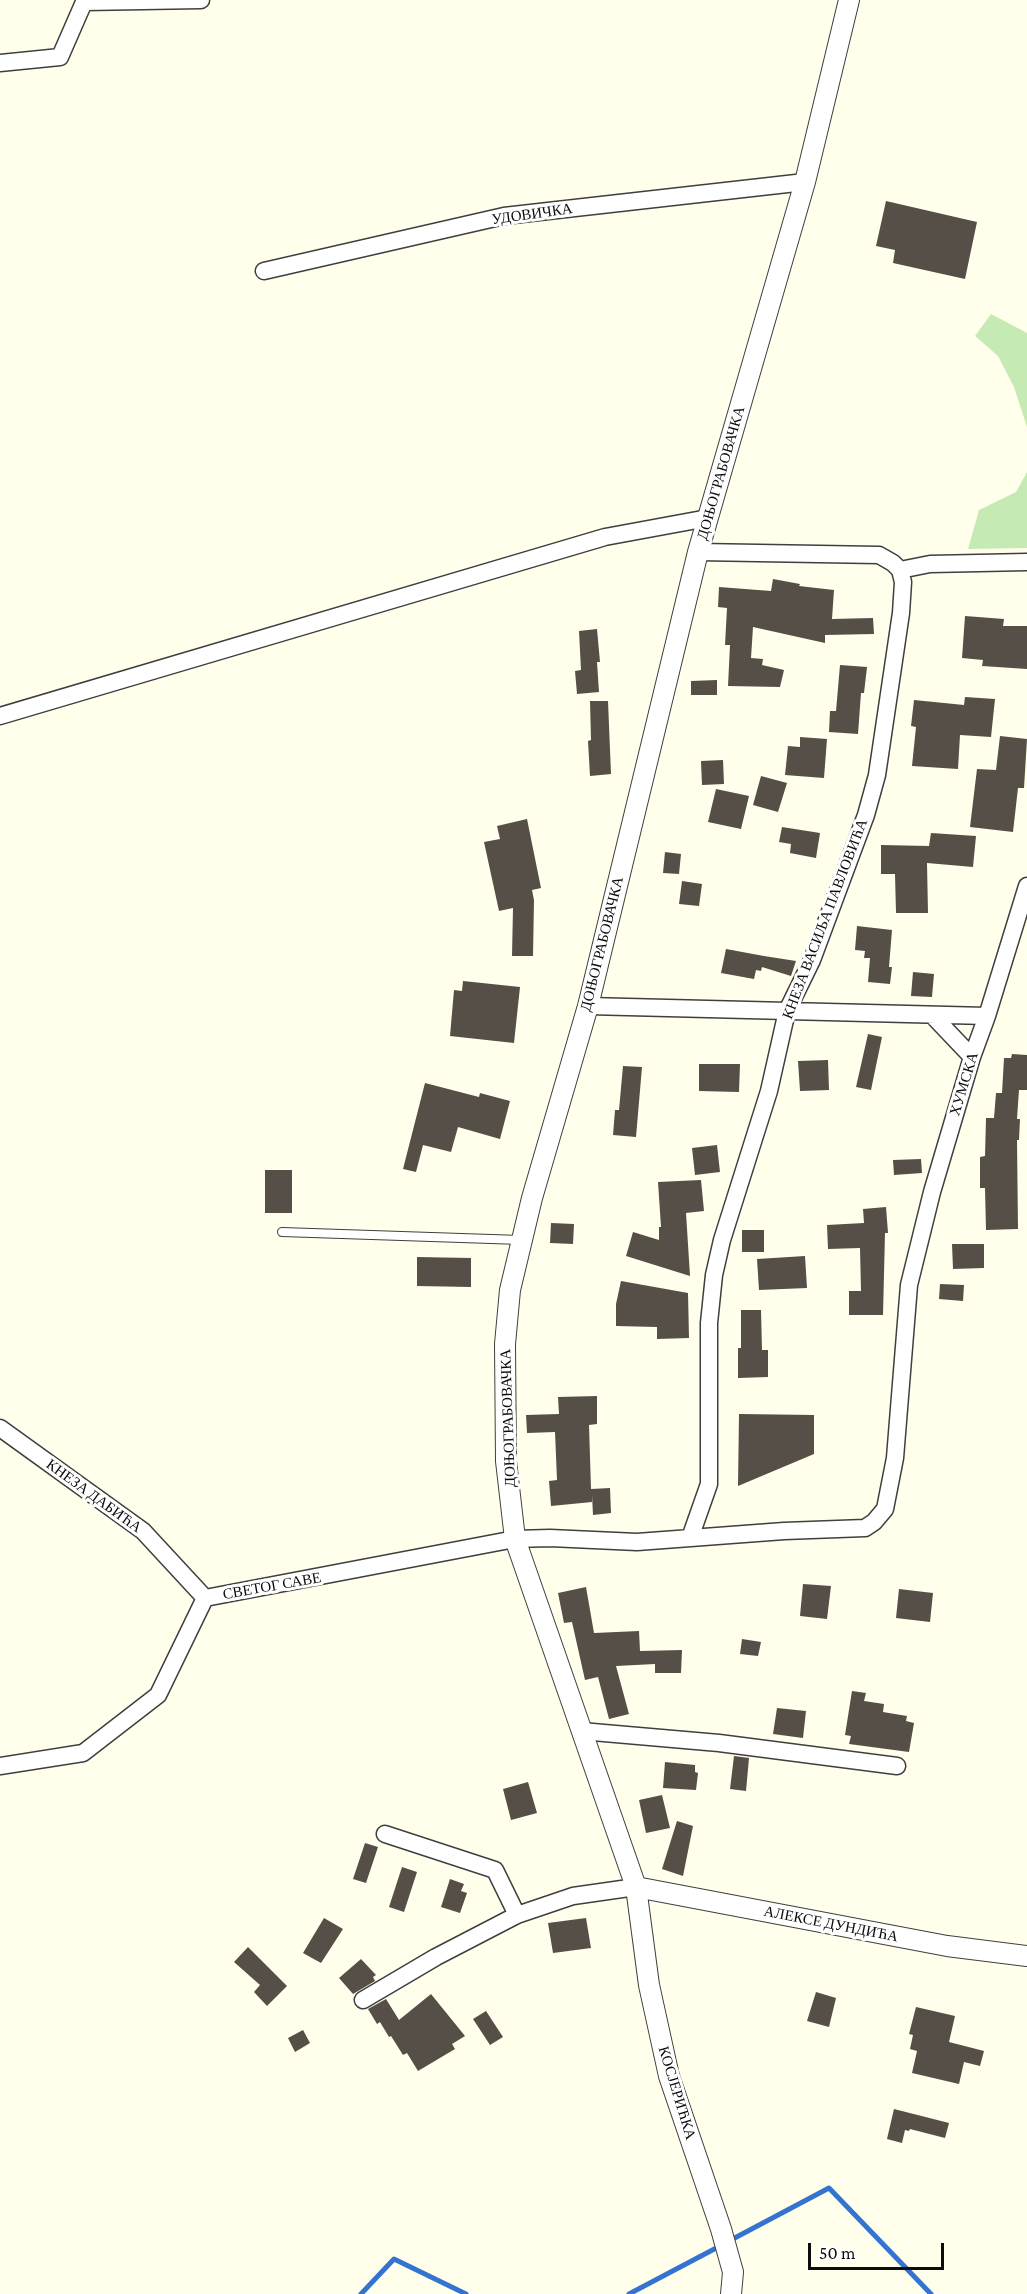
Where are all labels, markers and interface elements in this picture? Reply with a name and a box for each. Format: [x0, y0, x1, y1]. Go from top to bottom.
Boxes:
street label: УДОВИЧКА [490, 199, 574, 229]
street label: ДОЊОГРАБОВАЧКА [693, 404, 749, 542]
street label: КНЕЗА ВАСИЉА ПАВЛОВИЋА [778, 816, 872, 1022]
street label: ДОЊОГРАБОВАЧКА [577, 875, 627, 1013]
street label: ХУМСКА [946, 1050, 982, 1118]
street label: ДОЊОГРАБОВАЧКА [497, 1349, 519, 1487]
street label: КНЕЗА ДАБИЋА [43, 1455, 145, 1537]
street label: СВЕТОГ САВЕ [221, 1568, 323, 1604]
street label: АЛЕКСЕ ДУНДИЋА [762, 1902, 900, 1946]
street label: КОСЈЕРИЋКА [654, 2044, 700, 2142]
scale bar [811, 2231, 948, 2269]
text: 50 m [819, 2243, 856, 2263]

